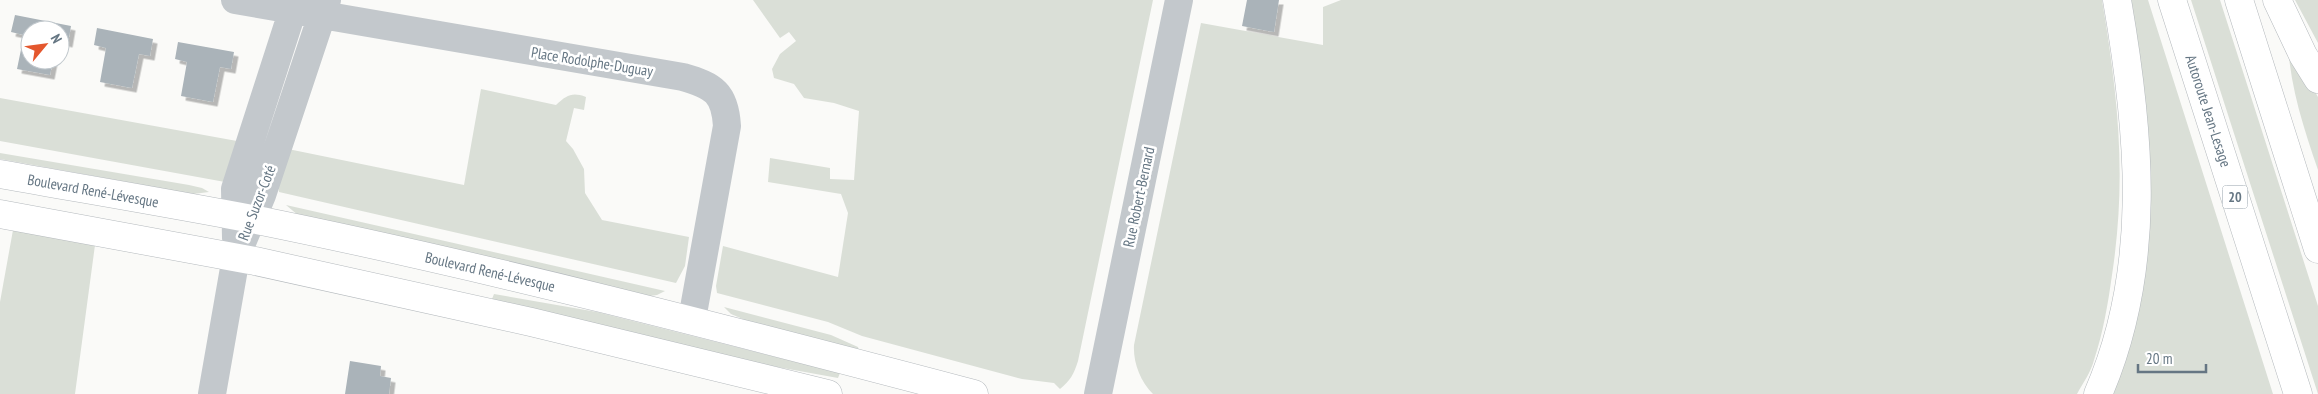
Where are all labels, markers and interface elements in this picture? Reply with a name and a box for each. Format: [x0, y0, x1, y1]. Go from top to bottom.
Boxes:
north arrow [20, 20, 70, 70]
text: N [47, 31, 66, 46]
street label: Place Rodolphe-Duguay [530, 43, 655, 81]
street label: Autoroute Jean-Lesage [2181, 52, 2236, 169]
street label: Rue Robert-Bernard [1119, 145, 1158, 249]
street label: Rue Suzor-Coté [233, 162, 280, 243]
street label: Boulevard René-Lévesque [26, 170, 160, 211]
road number: 20 [2222, 186, 2248, 208]
street label: Boulevard René-Lévesque [423, 247, 557, 296]
scale bar [2138, 342, 2206, 374]
text: 20 m [2146, 349, 2172, 368]

